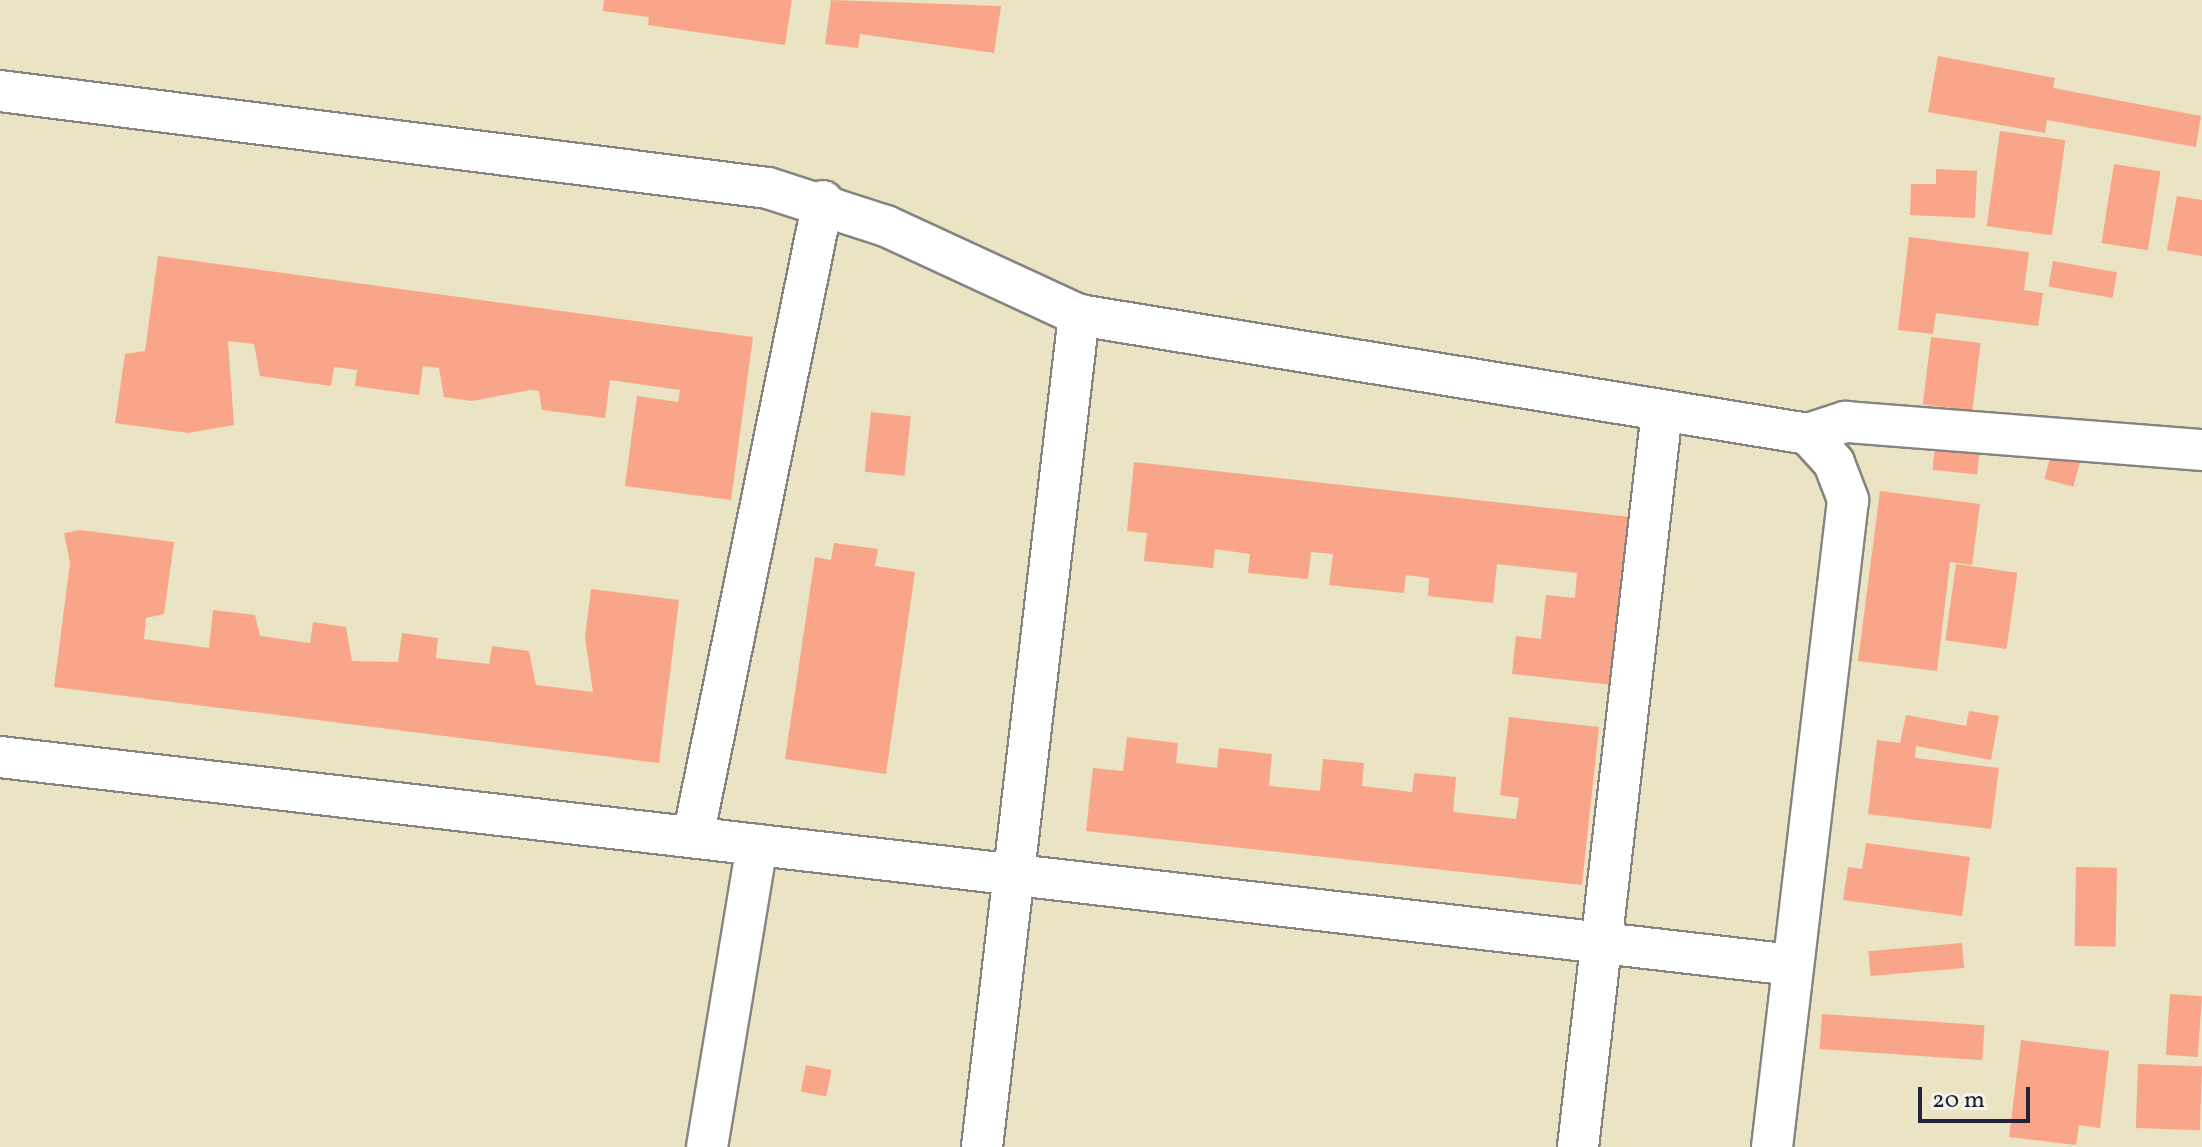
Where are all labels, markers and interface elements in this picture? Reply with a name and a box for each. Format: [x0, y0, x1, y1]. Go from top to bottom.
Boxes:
scale bar [1922, 1071, 2034, 1121]
text: 20 m [1932, 1084, 1985, 1118]

